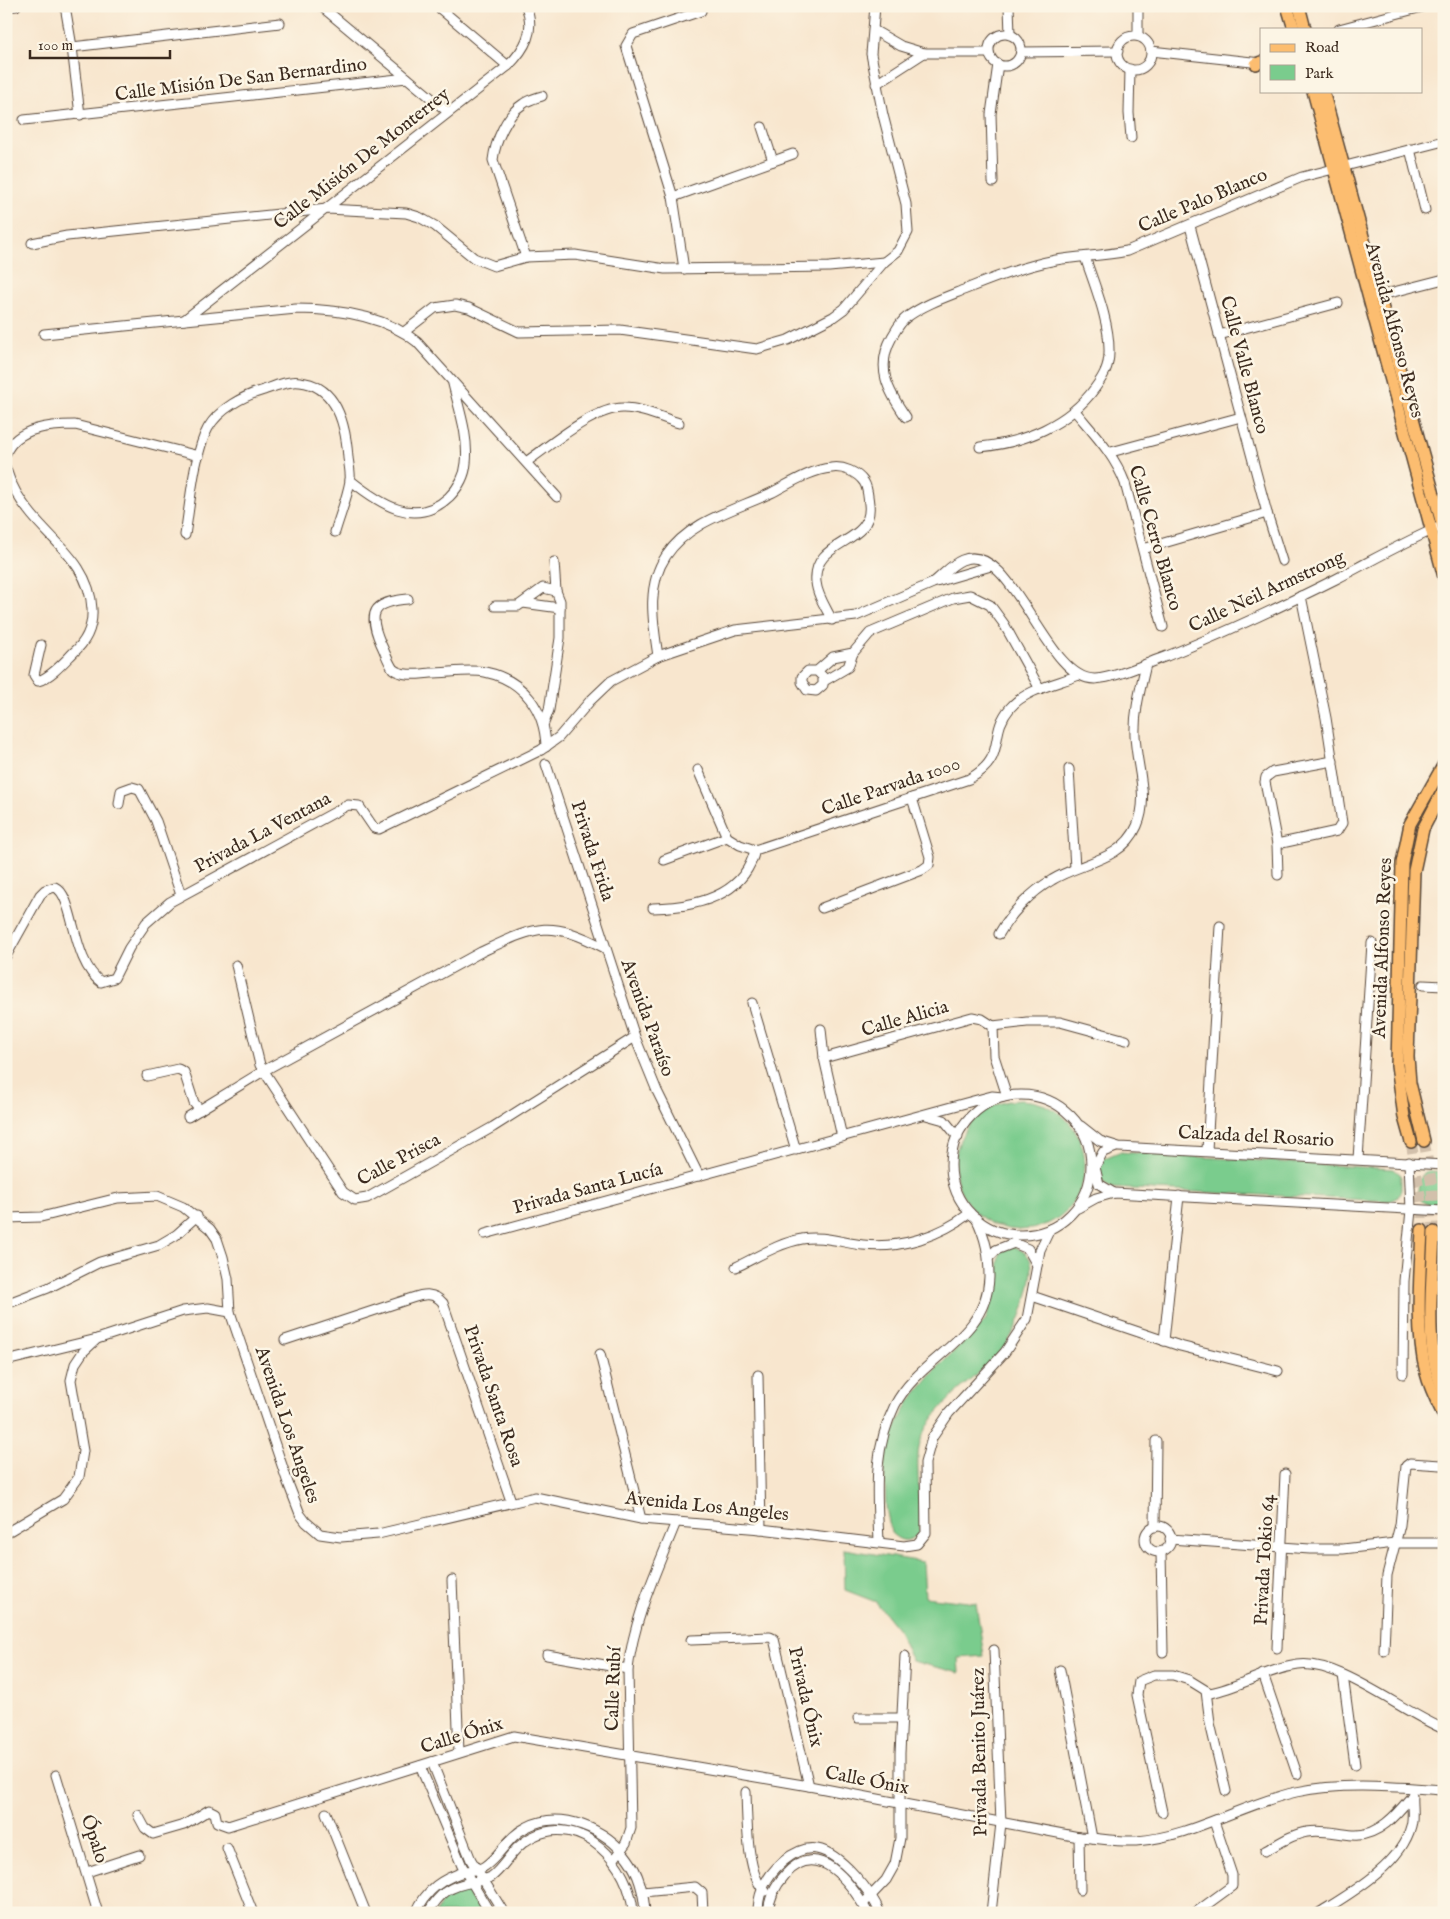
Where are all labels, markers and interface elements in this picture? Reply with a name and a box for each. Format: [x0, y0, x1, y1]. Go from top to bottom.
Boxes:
scale bar [30, 28, 170, 60]
legend [1260, 28, 1422, 92]
text: 100 m [38, 36, 74, 55]
text: Road [1305, 38, 1340, 57]
street label: Calle Misión De San Bernardino [114, 53, 368, 107]
text: Park [1305, 64, 1335, 83]
street label: Calle Misión De Monterrey [269, 82, 456, 235]
street label: Calle Palo Blanco [1135, 163, 1271, 239]
street label: Avenida Alfonso Reyes [1359, 239, 1429, 420]
street label: Calle Valle Blanco [1214, 293, 1274, 437]
street label: Calle Cerro Blanco [1123, 463, 1187, 613]
street label: Calle Neil Armstrong [1185, 545, 1349, 639]
street label: Calle Parvada 1000 [818, 752, 964, 822]
street label: Privada La Ventana [191, 787, 336, 879]
street label: Privada Frida [564, 798, 620, 905]
street label: Avenida Alfonso Reyes [1368, 857, 1398, 1040]
street label: Avenida Paraíso [614, 955, 679, 1080]
street label: Calle Alicia [859, 995, 952, 1043]
street label: Calzada del Rosario [1177, 1121, 1335, 1153]
street label: Calle Prisca [353, 1128, 446, 1192]
street label: Privada Santa Lucía [511, 1157, 666, 1220]
street label: Privada Santa Rosa [457, 1322, 529, 1471]
street label: Avenida Los Angeles [249, 1342, 325, 1507]
street label: Avenida Los Angeles [623, 1486, 790, 1528]
street label: Privada Tokio 64 [1250, 1493, 1280, 1626]
street label: Privada Ónix [782, 1644, 829, 1749]
street label: Calle Rubí [601, 1645, 628, 1732]
street label: Privada Benito Juárez [967, 1667, 993, 1837]
street label: Calle Ónix [417, 1711, 506, 1760]
street label: Calle Ónix [823, 1760, 911, 1801]
street label: Ópalo [75, 1811, 114, 1866]

